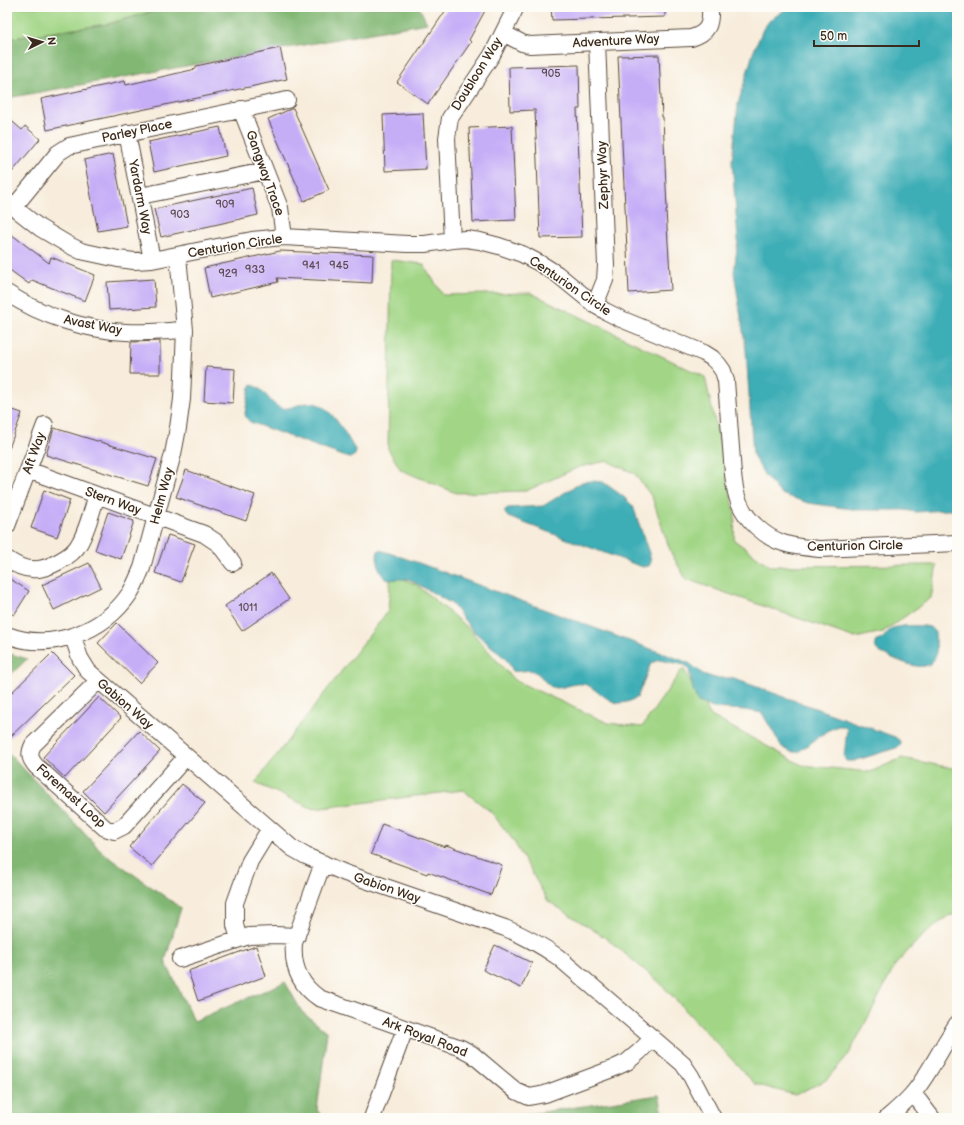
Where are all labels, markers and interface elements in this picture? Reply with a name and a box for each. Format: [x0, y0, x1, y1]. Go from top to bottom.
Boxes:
north arrow [22, 22, 62, 62]
scale bar [814, 22, 919, 48]
text: 50 m [820, 29, 847, 44]
street label: Adventure Way [572, 31, 660, 51]
street label: Doubloon Way [448, 34, 506, 114]
text: N [45, 36, 58, 46]
house number: 905 [541, 67, 561, 80]
street label: Parley Place [100, 116, 174, 146]
street label: Gangway Trace [242, 128, 288, 218]
street label: Zephyr Way [594, 140, 612, 210]
street label: Yardarm Way [125, 157, 155, 236]
house number: 909 [215, 198, 235, 211]
house number: 903 [170, 208, 190, 221]
street label: Centurion Circle [187, 231, 284, 261]
street label: Centurion Circle [526, 253, 614, 320]
house number: 941 [302, 259, 320, 272]
house number: 945 [329, 259, 349, 272]
house number: 933 [245, 263, 265, 276]
house number: 929 [218, 267, 238, 280]
street label: Avast Way [63, 312, 124, 338]
street label: Aft Way [19, 430, 49, 476]
street label: Helm Way [147, 466, 177, 526]
street label: Stern Way [83, 483, 143, 519]
street label: Centurion Circle [807, 537, 903, 555]
house number: 1011 [238, 601, 258, 614]
street label: Gabion Way [94, 675, 157, 733]
street label: Foremast Loop [33, 761, 109, 831]
street label: Gabion Way [352, 869, 423, 907]
street label: Ark Royal Road [380, 1013, 470, 1061]

